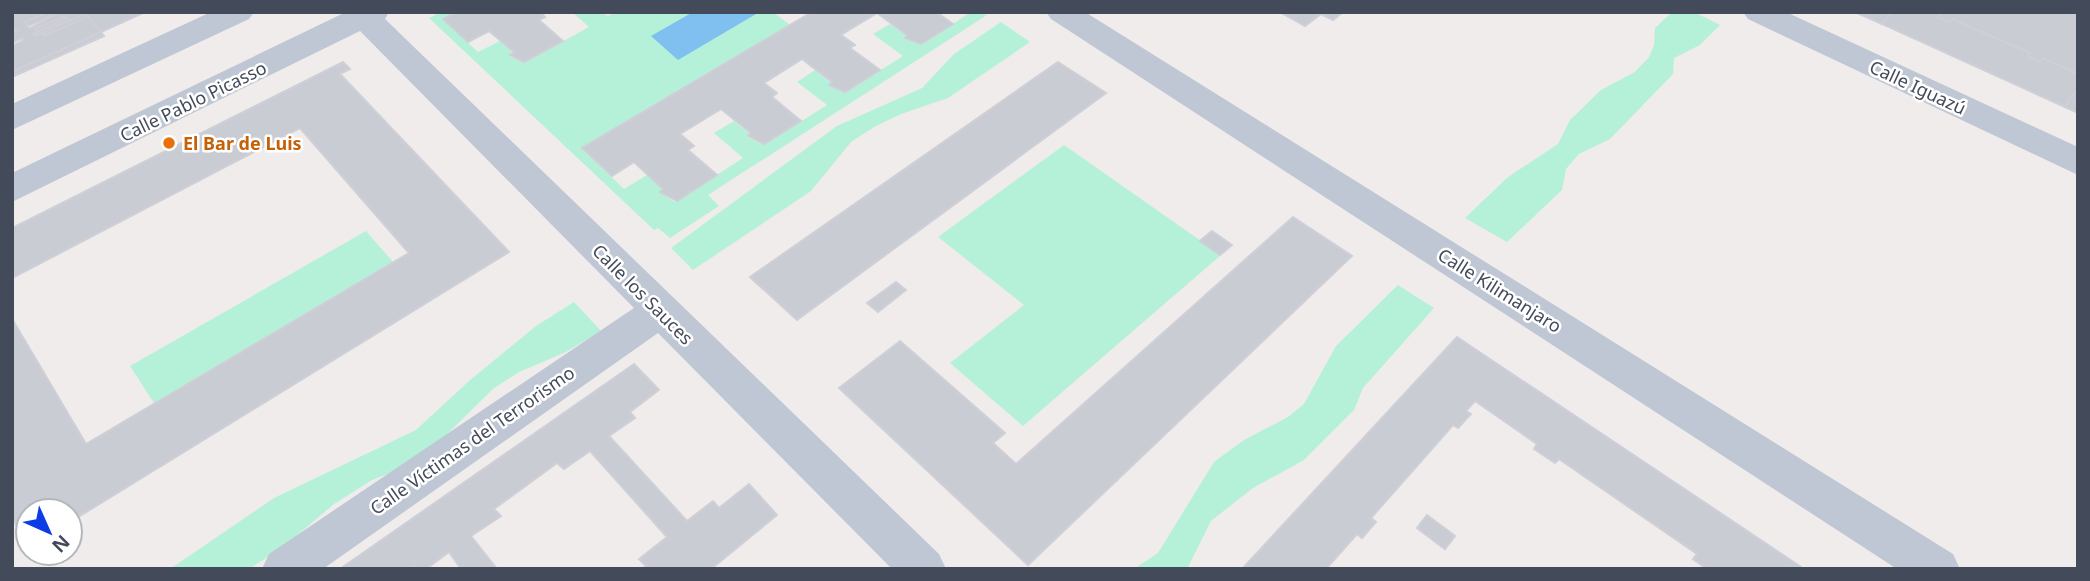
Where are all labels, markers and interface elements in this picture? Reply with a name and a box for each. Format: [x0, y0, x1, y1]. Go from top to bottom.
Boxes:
street label: Calle Iguazú [1866, 54, 1970, 120]
street label: Calle Pablo Picasso [116, 55, 270, 147]
place label: El Bar de Luis [183, 131, 302, 155]
marker: El Bar de Luis [161, 135, 177, 151]
street label: Calle los Sauces [588, 239, 698, 349]
street label: Calle Kilimanjaro [1434, 242, 1566, 338]
street label: Calle Víctimas del Terrorismo [365, 360, 579, 520]
north arrow [14, 497, 84, 567]
text: N [46, 529, 76, 559]

